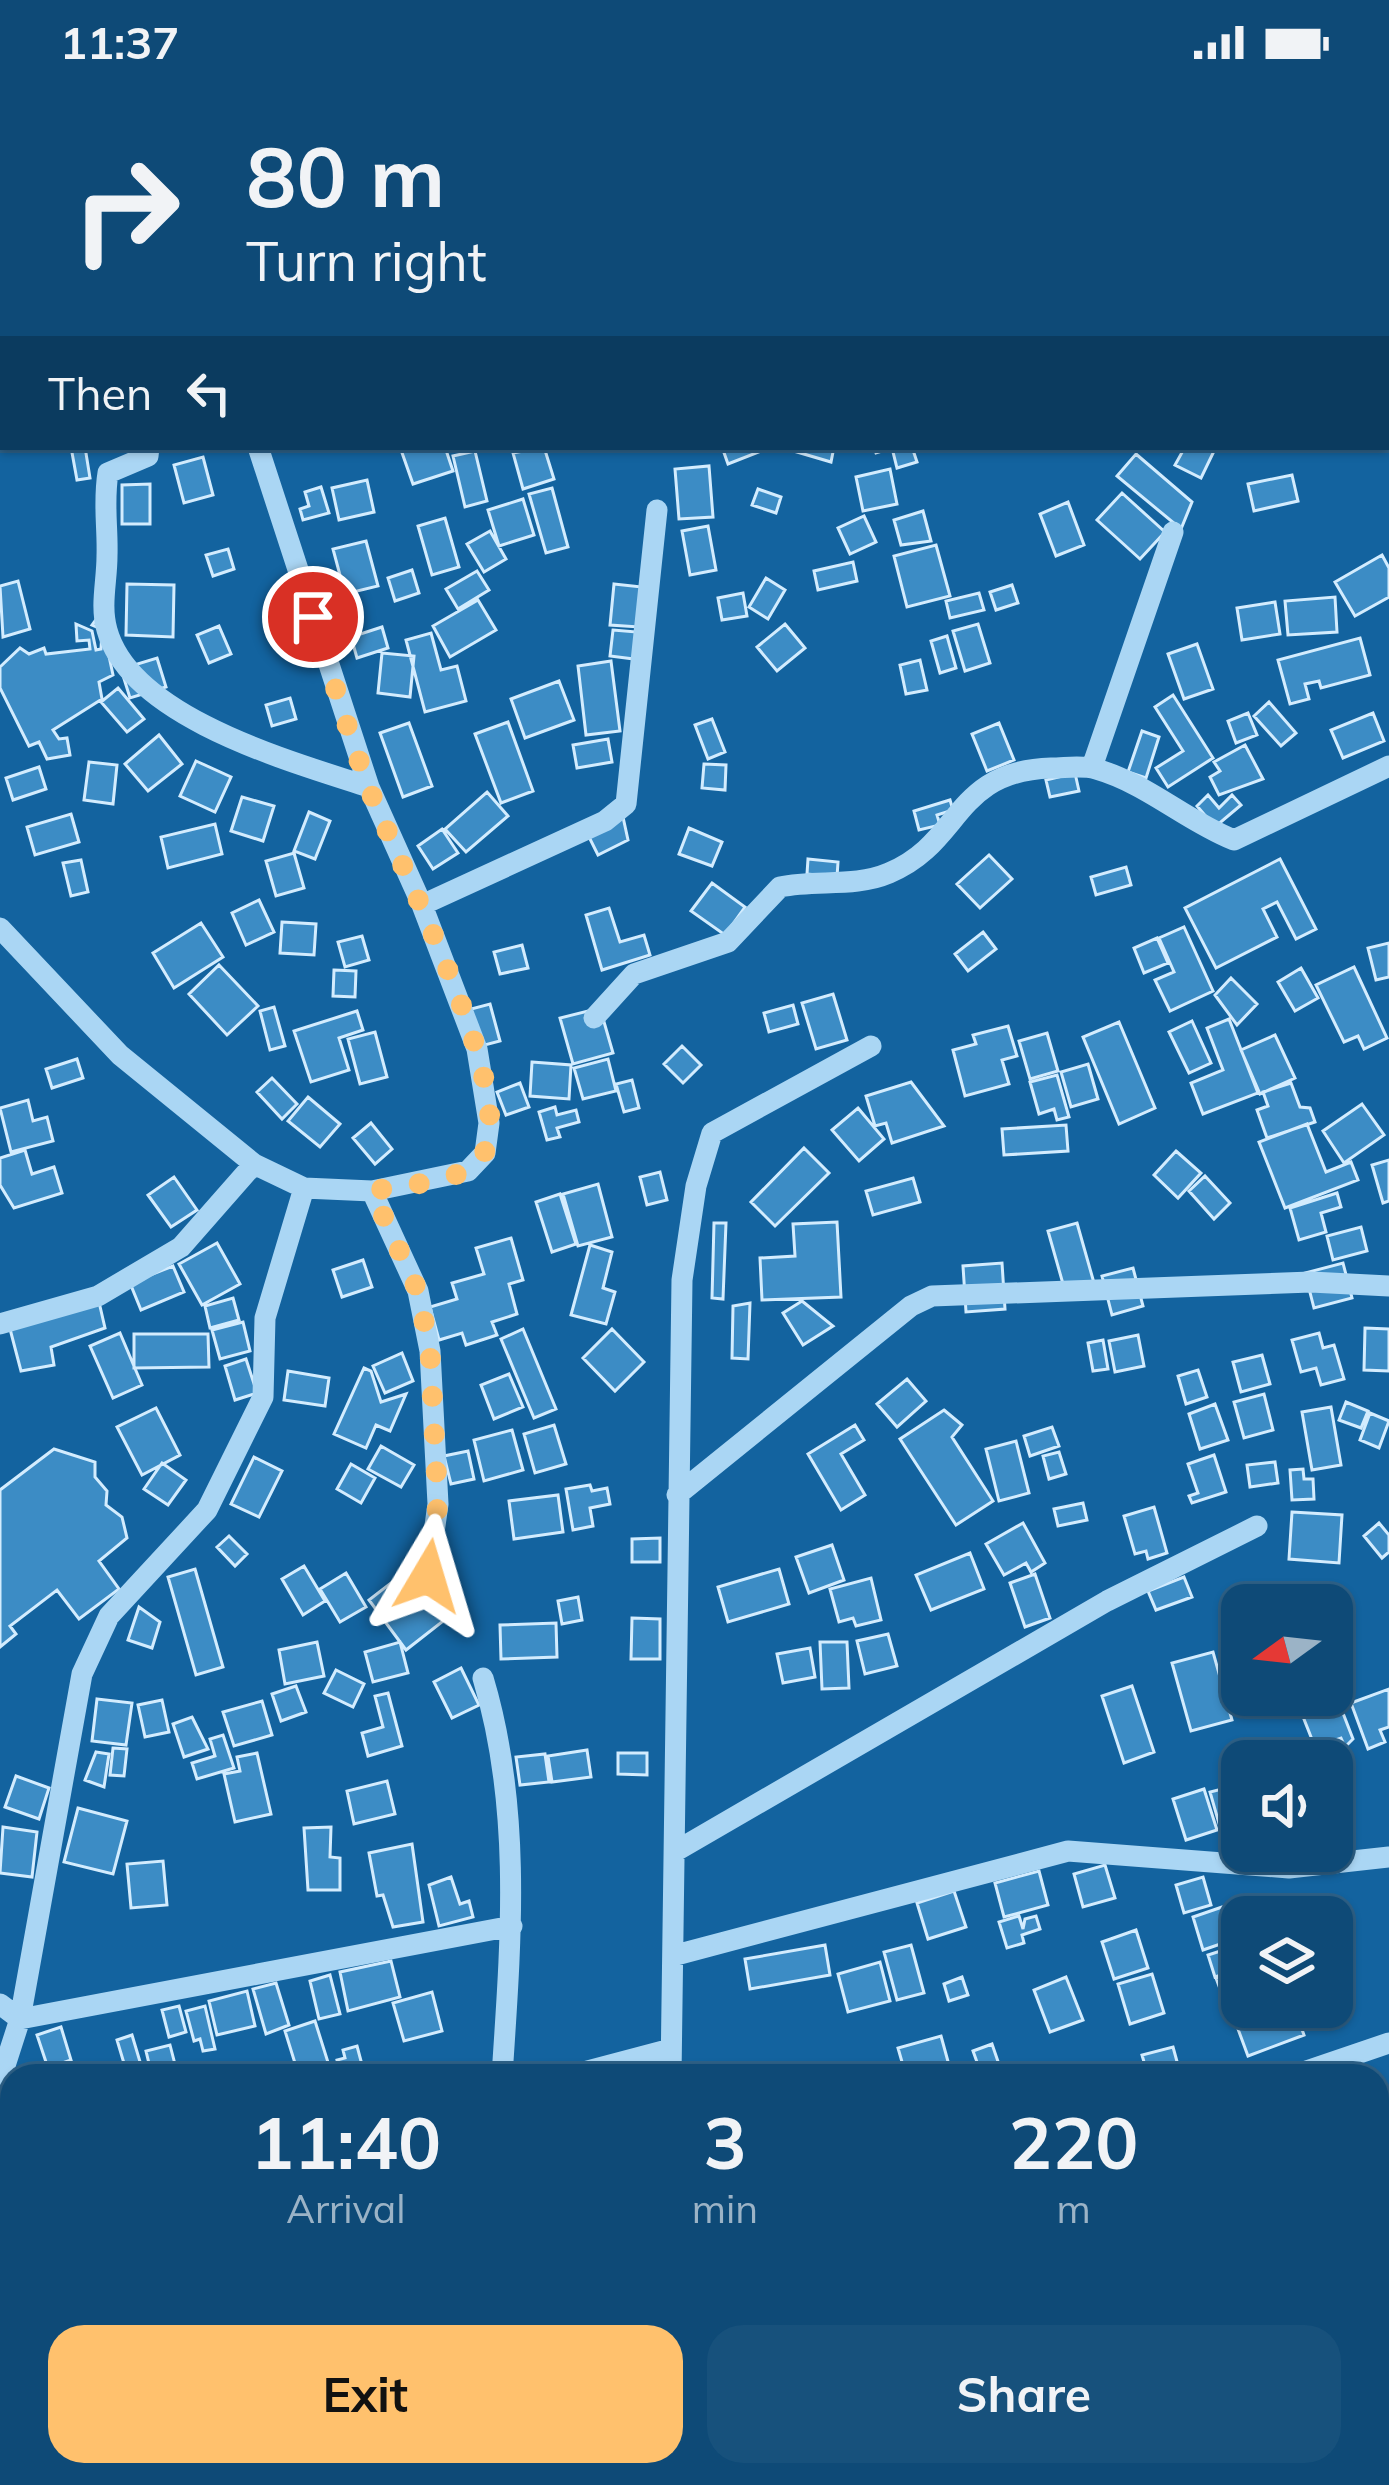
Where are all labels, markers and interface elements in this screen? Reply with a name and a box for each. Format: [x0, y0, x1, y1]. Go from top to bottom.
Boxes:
text: 11:37 [60, 14, 179, 70]
text: 80 m [246, 123, 445, 228]
icon: right [48, 132, 204, 288]
text: Turn right [246, 227, 487, 295]
icon: left [176, 360, 242, 426]
text: Then [48, 365, 152, 421]
pin [262, 566, 364, 668]
icon: arrive [280, 584, 346, 650]
position arrow [365, 1513, 491, 1639]
north arrow [1221, 1584, 1353, 1716]
map controls [1221, 1584, 1353, 2028]
button: sound [1221, 1740, 1353, 1872]
button: layers [1221, 1896, 1353, 2028]
text: 11:40 [251, 2097, 441, 2187]
text: 3 [703, 2097, 747, 2187]
text: 220 [1009, 2097, 1138, 2187]
text: Arrival [286, 2184, 406, 2233]
text: min [692, 2184, 758, 2233]
text: m [1056, 2184, 1091, 2233]
button: Exit [48, 2325, 683, 2463]
button: Share [707, 2325, 1341, 2463]

